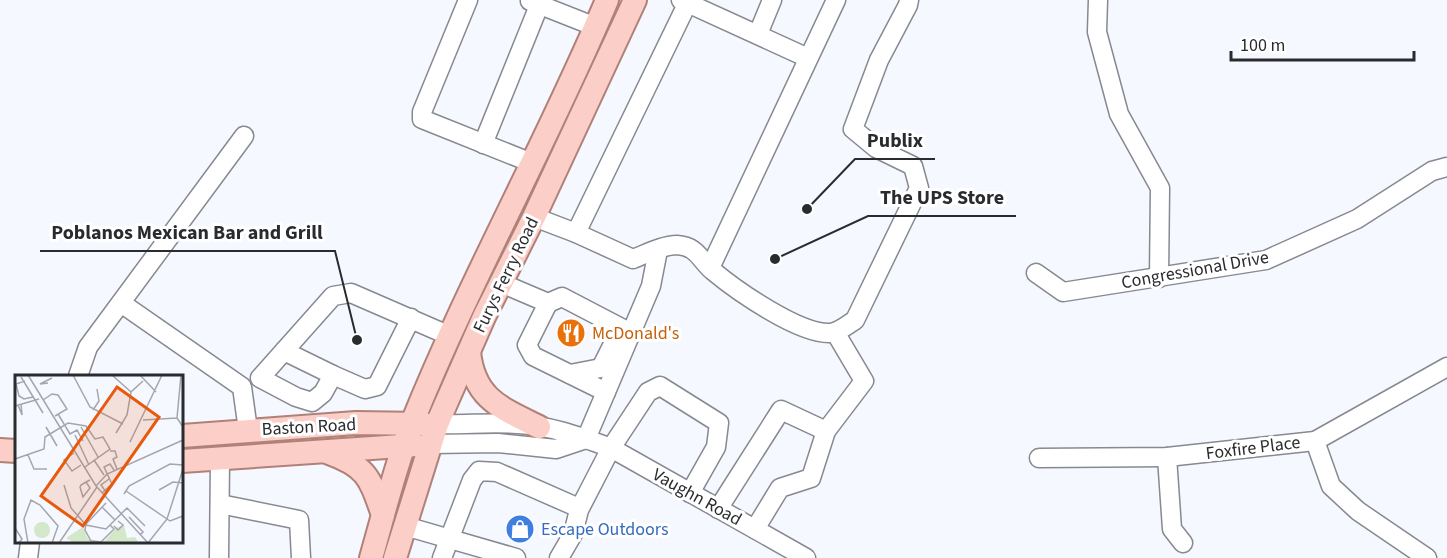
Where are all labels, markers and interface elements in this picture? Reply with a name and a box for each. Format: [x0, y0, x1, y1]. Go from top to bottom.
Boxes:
scale bar [1231, 24, 1414, 62]
text: 100 m [1240, 33, 1285, 58]
callout: Publix [855, 121, 935, 159]
text: Publix [867, 127, 923, 155]
callout: The UPS Store [868, 178, 1016, 216]
text: The UPS Store [880, 184, 1004, 212]
callout: Poblanos Mexican Bar and Grill [40, 213, 335, 251]
street label: Furys Ferry Road [467, 213, 545, 337]
text: Poblanos Mexican Bar and Grill [51, 219, 323, 247]
street label: Congressional Drive [1119, 245, 1271, 295]
restaurant icon: McDonald's [555, 317, 587, 349]
place label: McDonald's [592, 321, 679, 346]
inset map [15, 375, 183, 543]
street label: Baston Road [261, 412, 357, 442]
street label: Foxfire Place [1204, 430, 1302, 466]
street label: Vaughn Road [648, 462, 746, 532]
shop icon: Escape Outdoors [504, 513, 536, 545]
place label: Escape Outdoors [541, 517, 668, 542]

